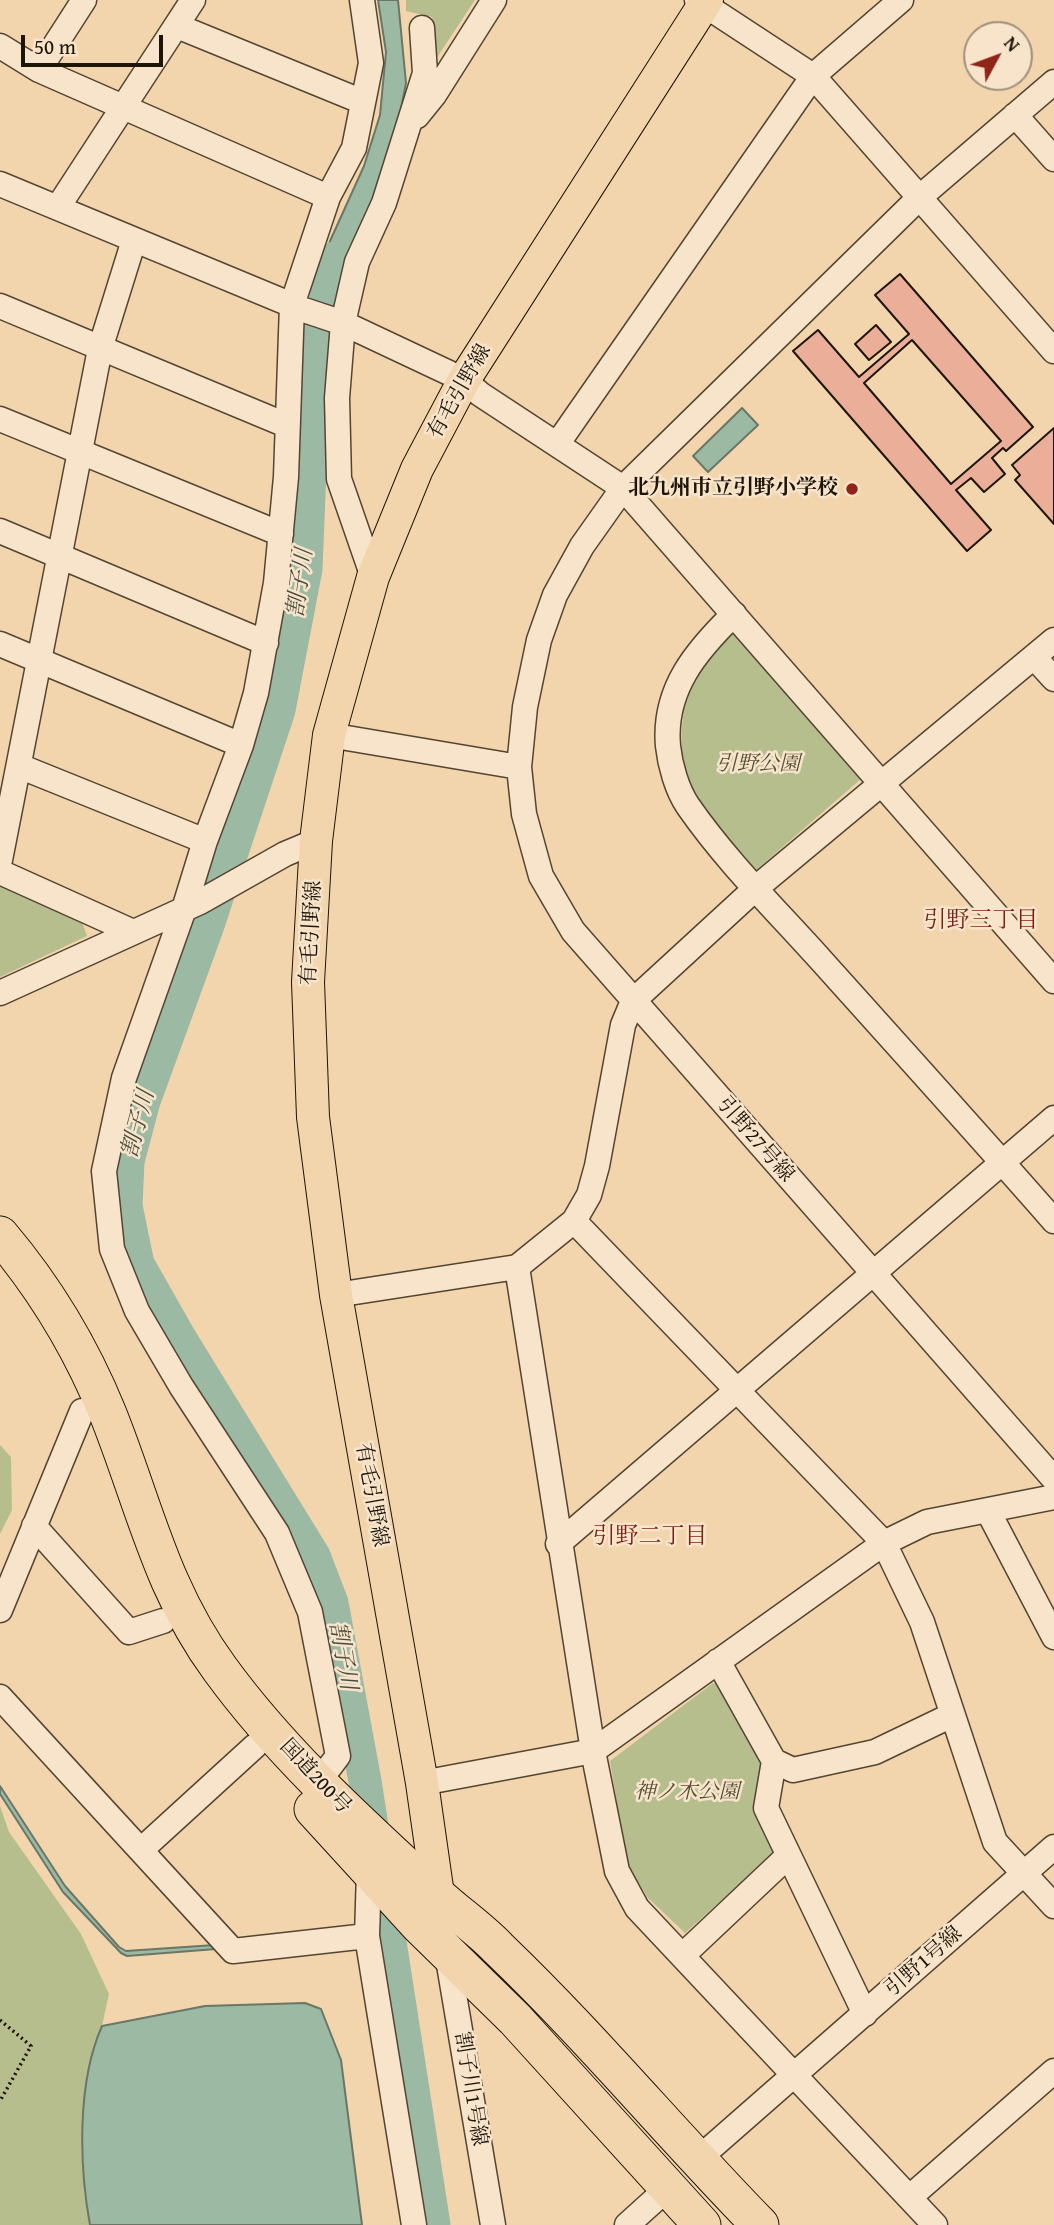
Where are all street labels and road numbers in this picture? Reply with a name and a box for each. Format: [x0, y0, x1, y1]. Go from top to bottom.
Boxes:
street label: 有毛引野線 [423, 340, 497, 444]
street label: 有毛引野線 [297, 880, 327, 986]
street label: 引野27号線 [711, 1092, 799, 1188]
street label: 有毛引野線 [349, 1441, 393, 1549]
street label: 国道200号 [274, 1734, 356, 1820]
street label: 引野1号線 [880, 1922, 968, 2002]
street label: 割子川1号線 [449, 2030, 491, 2148]

